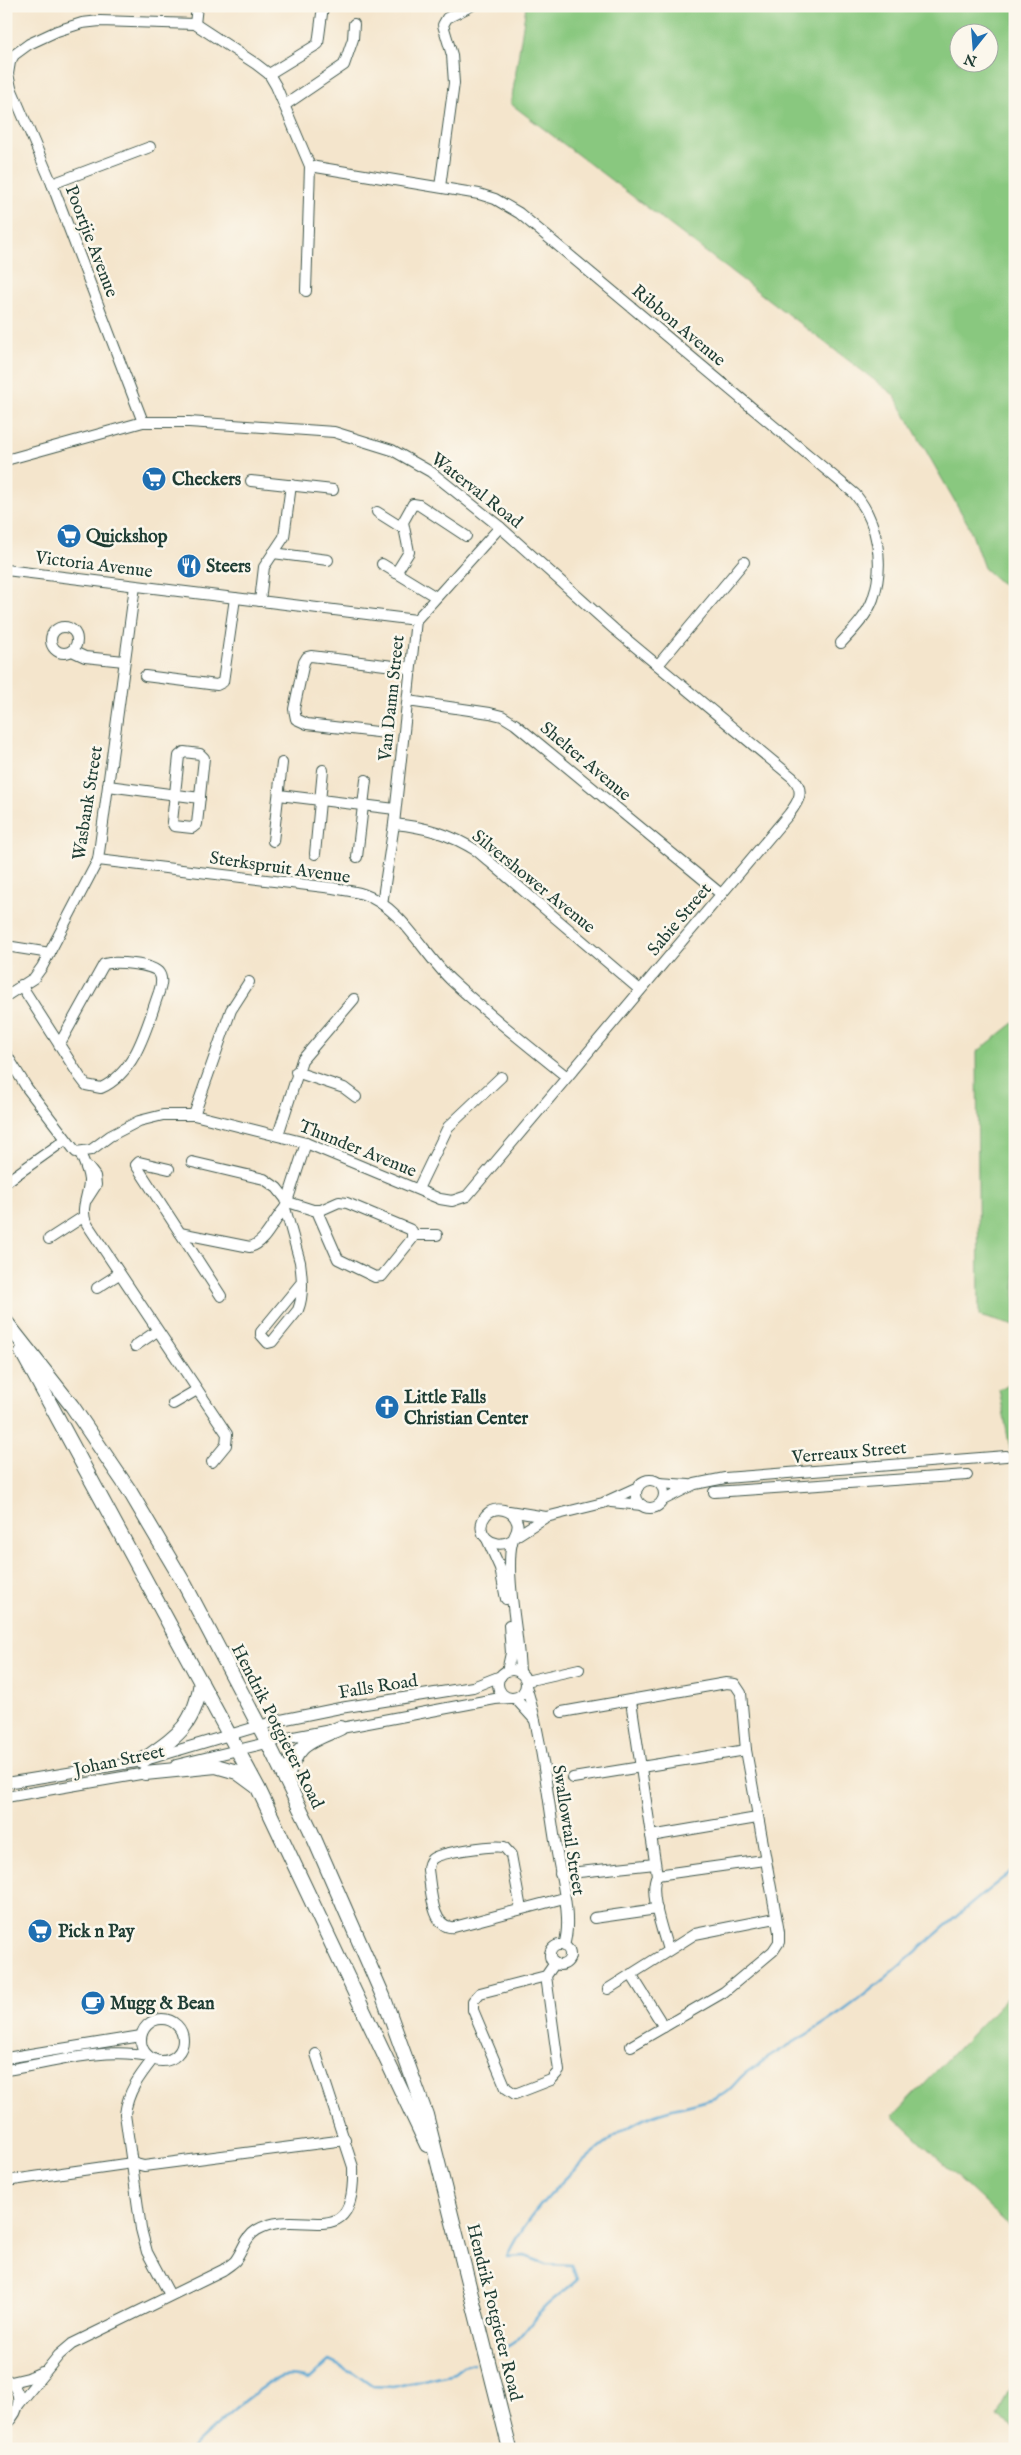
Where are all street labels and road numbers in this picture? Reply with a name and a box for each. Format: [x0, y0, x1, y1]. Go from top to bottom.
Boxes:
street label: Poortjie Avenue [59, 182, 123, 301]
street label: Ribbon Avenue [626, 280, 730, 372]
street label: Waterval Road [426, 448, 527, 534]
street label: Victoria Avenue [33, 547, 154, 584]
street label: Van Damn Street [374, 634, 411, 763]
street label: Shelter Avenue [535, 717, 635, 807]
street label: Wasbank Street [68, 744, 109, 862]
street label: Silvershower Avenue [467, 825, 600, 939]
street label: Sterkspruit Avenue [208, 847, 352, 890]
street label: Sabie Street [643, 879, 717, 961]
street label: Thunder Avenue [295, 1115, 420, 1183]
street label: Verreaux Street [790, 1437, 907, 1470]
street label: Hendrik Potgieter Road [225, 1640, 328, 1813]
street label: Falls Road [337, 1670, 420, 1705]
street label: Johan Street [70, 1741, 167, 1783]
street label: Swallowtail Street [546, 1763, 589, 1897]
street label: Hendrik Potgieter Road [460, 2221, 527, 2404]

